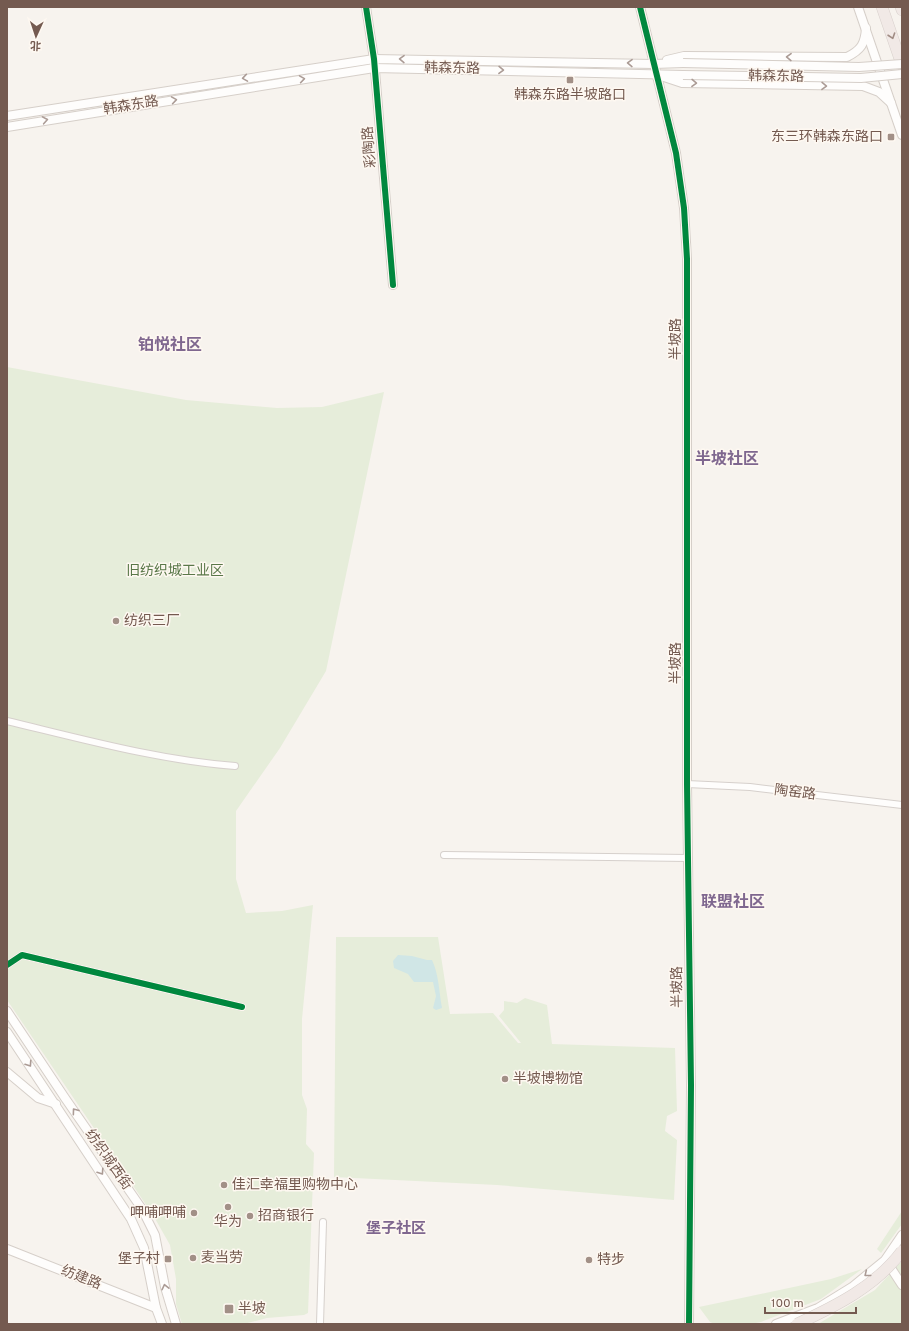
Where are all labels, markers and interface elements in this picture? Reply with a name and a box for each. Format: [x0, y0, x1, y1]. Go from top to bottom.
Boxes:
north arrow [16, 16, 56, 56]
one-way arrow [887, 32, 896, 39]
text: 北 [30, 38, 41, 52]
one-way arrow [786, 53, 792, 61]
one-way arrow [399, 55, 405, 63]
one-way arrow [627, 59, 633, 68]
street label: 韩森东路 [424, 60, 480, 78]
one-way arrow [498, 66, 504, 75]
street label: 韩森东路 [748, 68, 804, 86]
one-way arrow [242, 73, 249, 82]
one-way arrow [299, 75, 305, 84]
marker: 韩森东路半坡路口 [565, 75, 575, 85]
one-way arrow [691, 79, 697, 87]
one-way arrow [821, 82, 827, 90]
place label: 韩森东路半坡路口 [514, 87, 626, 104]
street label: 韩森东路 [102, 93, 160, 119]
one-way arrow [171, 96, 177, 104]
one-way arrow [42, 116, 49, 125]
street label: 彩陶路 [360, 125, 380, 169]
place label: 东三环韩森东路口 [771, 129, 883, 146]
marker: 东三环韩森东路口 [886, 132, 896, 142]
street label: 半坡路 [668, 318, 685, 360]
district label: 铂悦社区 [138, 335, 202, 356]
district label: 半坡社区 [695, 449, 759, 470]
park label: 旧纺织城工业区 [126, 563, 224, 580]
place label: 纺织三厂 [124, 613, 180, 630]
marker: 纺织三厂 [111, 616, 121, 626]
street label: 半坡路 [668, 642, 685, 684]
street label: 陶窑路 [773, 781, 817, 804]
district label: 联盟社区 [701, 892, 765, 913]
street label: 半坡路 [669, 966, 687, 1008]
one-way arrow [24, 1060, 32, 1067]
place label: 半坡博物馆 [513, 1070, 583, 1088]
marker: 半坡博物馆 [500, 1074, 510, 1084]
one-way arrow [73, 1109, 80, 1116]
street label: 纺织城西街 [81, 1126, 135, 1194]
one-way arrow [96, 1168, 103, 1175]
place label: 佳汇·幸福里购物中心 [232, 1176, 358, 1194]
marker: 佳汇·幸福里购物中心 [219, 1180, 229, 1190]
marker: 华为 [223, 1202, 233, 1212]
place label: 呷哺呷哺 [130, 1205, 186, 1222]
marker: 呷哺呷哺 [189, 1208, 199, 1218]
place label: 招商银行 [258, 1208, 314, 1225]
marker: 招商银行 [245, 1211, 255, 1221]
place label: 华为 [214, 1213, 242, 1231]
district label: 堡子社区 [366, 1219, 426, 1239]
place label: 堡子村 [118, 1250, 160, 1268]
place label: 麦当劳 [201, 1250, 243, 1267]
place label: 特步 [597, 1252, 625, 1269]
marker: 麦当劳 [188, 1253, 198, 1263]
marker: 堡子村 [163, 1254, 173, 1264]
marker: 特步 [584, 1255, 594, 1265]
street label: 纺建路 [58, 1262, 104, 1294]
one-way arrow [864, 1270, 872, 1277]
one-way arrow [161, 1283, 170, 1290]
scale bar [765, 1289, 856, 1315]
text: 100 m [771, 1296, 804, 1312]
place label: 半坡 [238, 1301, 266, 1318]
marker: 半坡 [223, 1303, 235, 1315]

